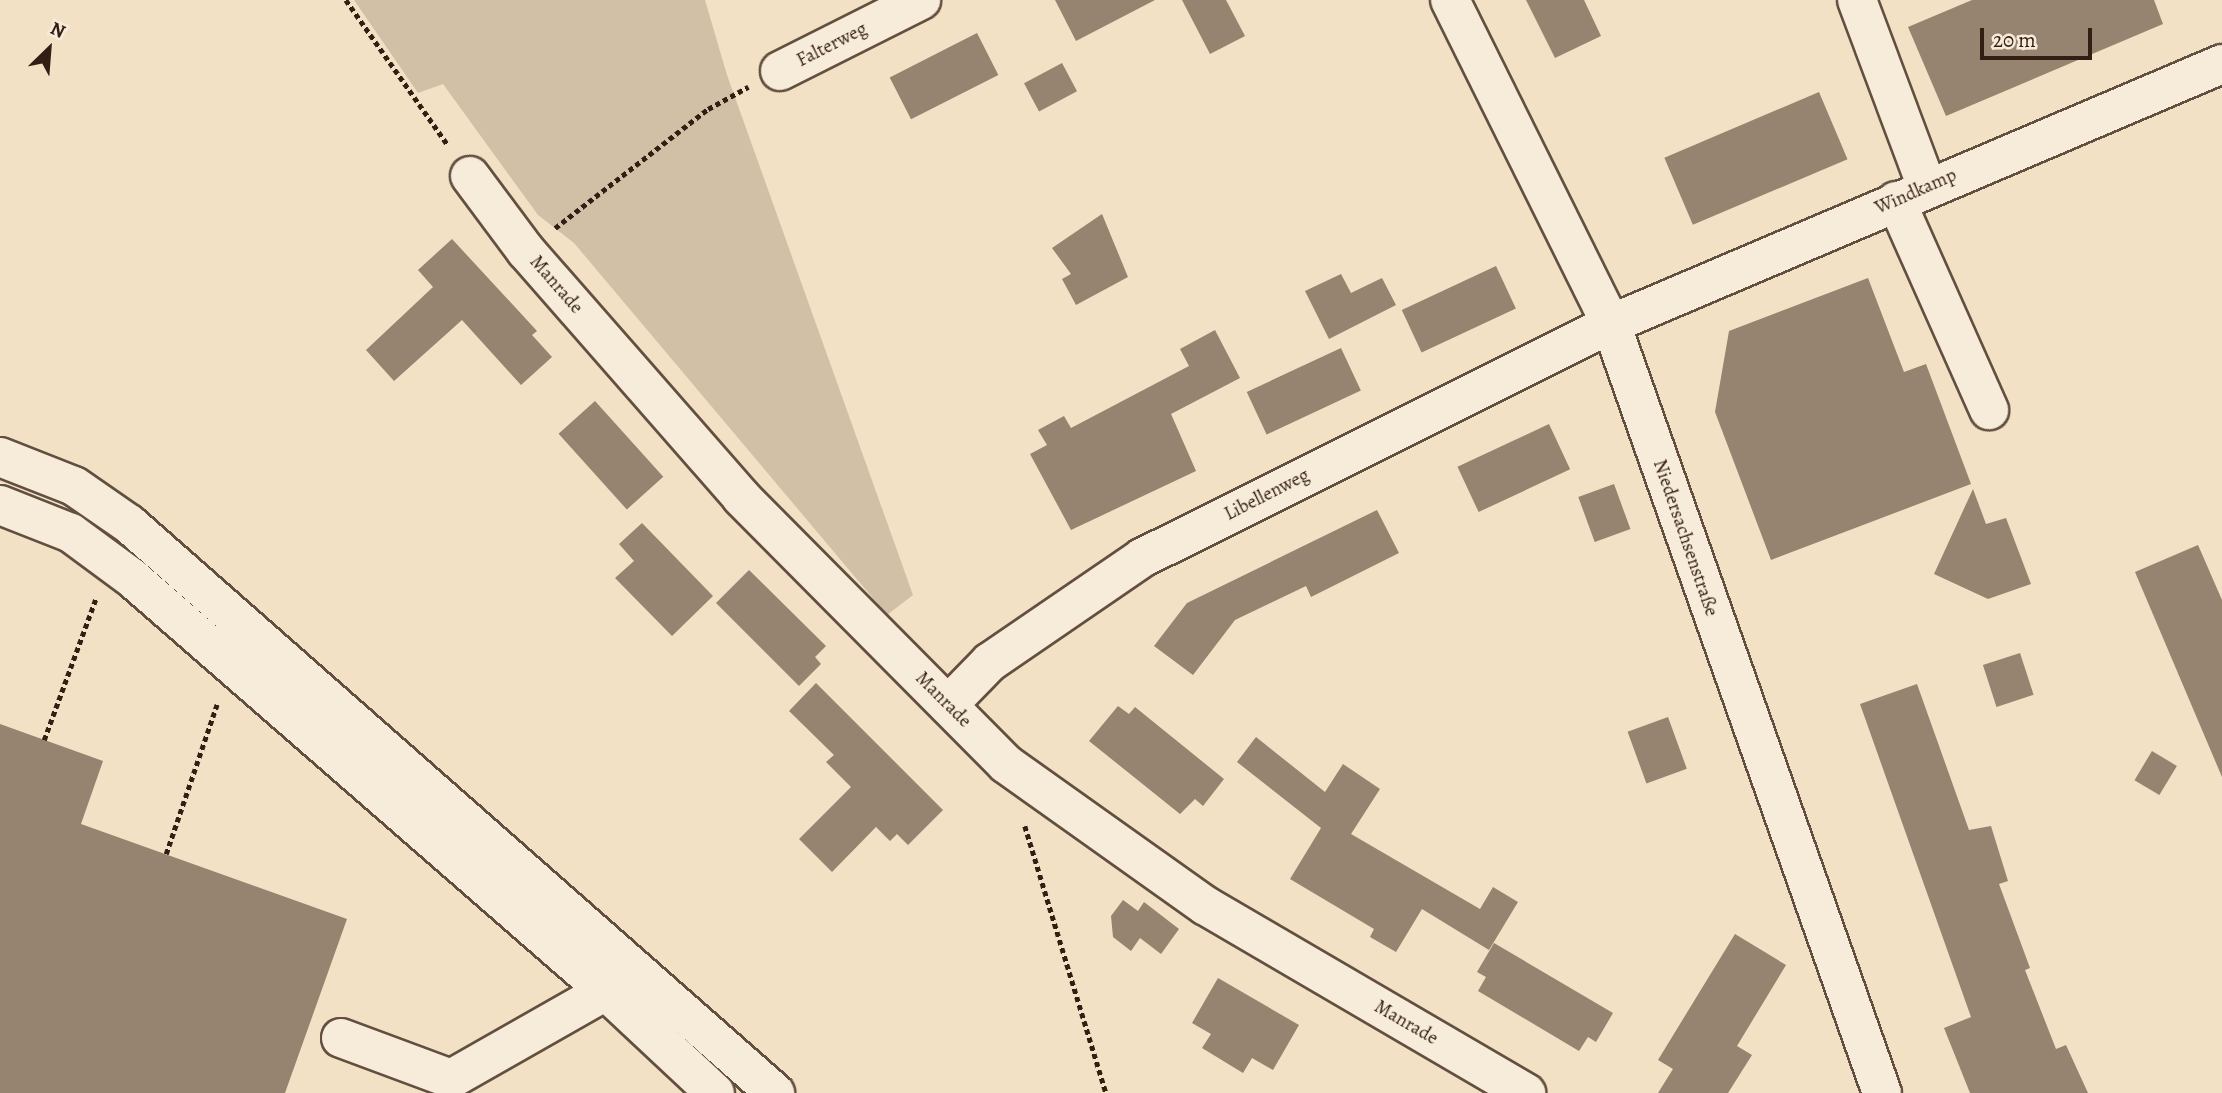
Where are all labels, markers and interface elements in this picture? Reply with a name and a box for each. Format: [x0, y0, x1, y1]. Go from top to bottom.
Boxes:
north arrow [14, 14, 84, 84]
scale bar [1984, 14, 2096, 58]
text: N [46, 15, 70, 45]
street label: Falterweg [793, 18, 871, 72]
text: 20 m [1993, 26, 2036, 54]
street label: Windkamp [1872, 164, 1960, 220]
street label: Manrade [524, 251, 588, 319]
street label: Niedersachsenstraße [1647, 457, 1723, 619]
street label: Libellenweg [1221, 464, 1313, 526]
street label: Manrade [910, 667, 976, 733]
street label: Manrade [1370, 996, 1442, 1050]

